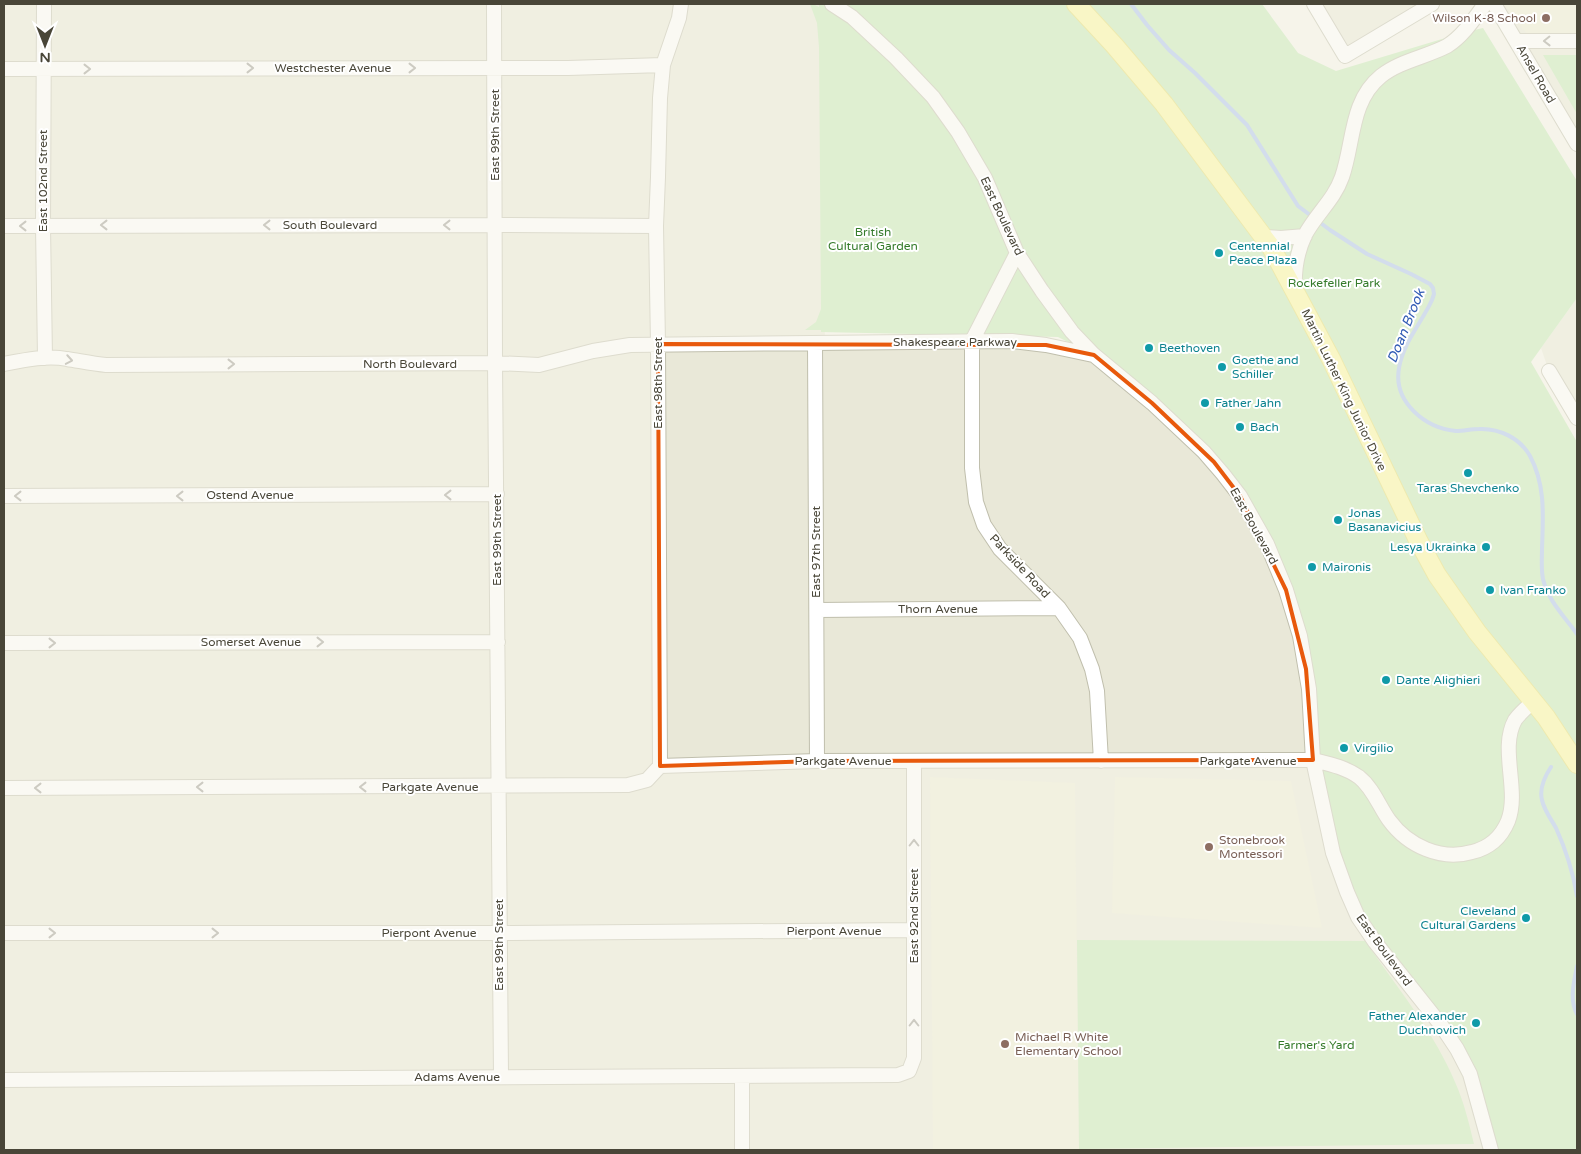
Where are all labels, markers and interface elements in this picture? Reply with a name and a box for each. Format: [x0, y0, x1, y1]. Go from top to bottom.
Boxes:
place label: Wilson K-8 School [1432, 11, 1536, 25]
marker: Wilson K-8 School [1540, 12, 1552, 24]
north arrow [20, 20, 70, 70]
one-way arrow [1543, 36, 1550, 46]
street label: Ansel Road [1514, 42, 1558, 106]
text: N [39, 49, 51, 66]
street label: Westchester Avenue [275, 61, 392, 75]
one-way arrow [246, 63, 254, 73]
one-way arrow [409, 63, 417, 73]
one-way arrow [84, 64, 92, 74]
street label: East 99th Street [488, 89, 502, 181]
street label: East 102nd Street [36, 129, 50, 232]
street label: East Boulevard [978, 174, 1026, 258]
street label: South Boulevard [283, 218, 377, 232]
one-way arrow [100, 220, 108, 230]
one-way arrow [262, 220, 270, 230]
one-way arrow [442, 220, 450, 230]
one-way arrow [19, 221, 27, 231]
park label: British Cultural Garden [828, 225, 918, 253]
place label: Centennial Peace Plaza [1229, 239, 1297, 267]
marker: Centennial Peace Plaza [1213, 247, 1225, 259]
park label: Rockefeller Park [1288, 276, 1381, 290]
water label: Doan Brook [1383, 285, 1429, 365]
street label: Martin Luther King Junior Drive [1299, 307, 1389, 473]
street label: Shakespeare Parkway [893, 335, 1018, 349]
street label: East 98th Street [651, 337, 665, 429]
place label: Beethoven [1159, 341, 1220, 355]
marker: Beethoven [1143, 342, 1155, 354]
place label: Goethe and Schiller [1232, 353, 1299, 381]
one-way arrow [65, 354, 74, 364]
street label: North Boulevard [363, 357, 457, 371]
one-way arrow [228, 359, 236, 369]
marker: Goethe and Schiller [1216, 361, 1228, 373]
place label: Father Jahn [1215, 396, 1281, 410]
marker: Father Jahn [1199, 397, 1211, 409]
place label: Bach [1250, 420, 1279, 434]
marker: Bach [1234, 421, 1246, 433]
marker: Taras Shevchenko [1462, 467, 1474, 479]
place label: Taras Shevchenko [1417, 481, 1519, 495]
street label: East Boulevard [1227, 485, 1281, 567]
street label: Ostend Avenue [206, 488, 294, 502]
one-way arrow [444, 490, 452, 500]
one-way arrow [14, 491, 22, 501]
one-way arrow [176, 491, 184, 501]
street label: East 99th Street [490, 494, 504, 586]
street label: East 97th Street [809, 506, 823, 598]
place label: Jonas Basanavicius [1348, 506, 1422, 534]
marker: Jonas Basanavicius [1332, 514, 1344, 526]
street label: Parkside Road [987, 531, 1053, 601]
place label: Lesya Ukrainka [1390, 540, 1476, 554]
marker: Lesya Ukrainka [1480, 541, 1492, 553]
place label: Maironis [1322, 560, 1371, 574]
marker: Maironis [1306, 561, 1318, 573]
place label: Ivan Franko [1500, 583, 1566, 597]
marker: Ivan Franko [1484, 584, 1496, 596]
street label: Thorn Avenue [898, 602, 978, 616]
street label: Somerset Avenue [201, 635, 301, 649]
one-way arrow [316, 637, 324, 647]
one-way arrow [49, 638, 57, 648]
place label: Dante Alighieri [1396, 673, 1480, 687]
marker: Dante Alighieri [1380, 674, 1392, 686]
place label: Virgilio [1354, 741, 1393, 755]
marker: Virgilio [1338, 742, 1350, 754]
street label: Parkgate Avenue [794, 754, 892, 768]
street label: Parkgate Avenue [1199, 754, 1297, 768]
street label: Parkgate Avenue [381, 780, 479, 794]
one-way arrow [33, 782, 41, 793]
one-way arrow [196, 782, 204, 792]
one-way arrow [358, 782, 366, 792]
place label: Stonebrook Montessori [1219, 833, 1286, 861]
one-way arrow [909, 839, 919, 846]
marker: Stonebrook Montessori [1203, 841, 1215, 853]
street label: East 92nd Street [907, 868, 921, 964]
street label: East 99th Street [492, 899, 506, 991]
place label: Cleveland Cultural Gardens [1420, 904, 1516, 932]
street label: East Boulevard [1353, 911, 1415, 989]
marker: Cleveland Cultural Gardens [1520, 912, 1532, 924]
street label: Pierpont Avenue [786, 924, 882, 938]
street label: Pierpont Avenue [381, 926, 477, 940]
one-way arrow [49, 928, 57, 938]
one-way arrow [212, 928, 219, 938]
place label: Father Alexander Duchnovich [1369, 1009, 1466, 1037]
marker: Father Alexander Duchnovich [1470, 1017, 1482, 1029]
one-way arrow [909, 1019, 919, 1026]
place label: Michael R White Elementary School [1015, 1030, 1122, 1058]
marker: Michael R White Elementary School [999, 1038, 1011, 1050]
park label: Farmer's Yard [1277, 1038, 1355, 1052]
street label: Adams Avenue [414, 1070, 500, 1084]

